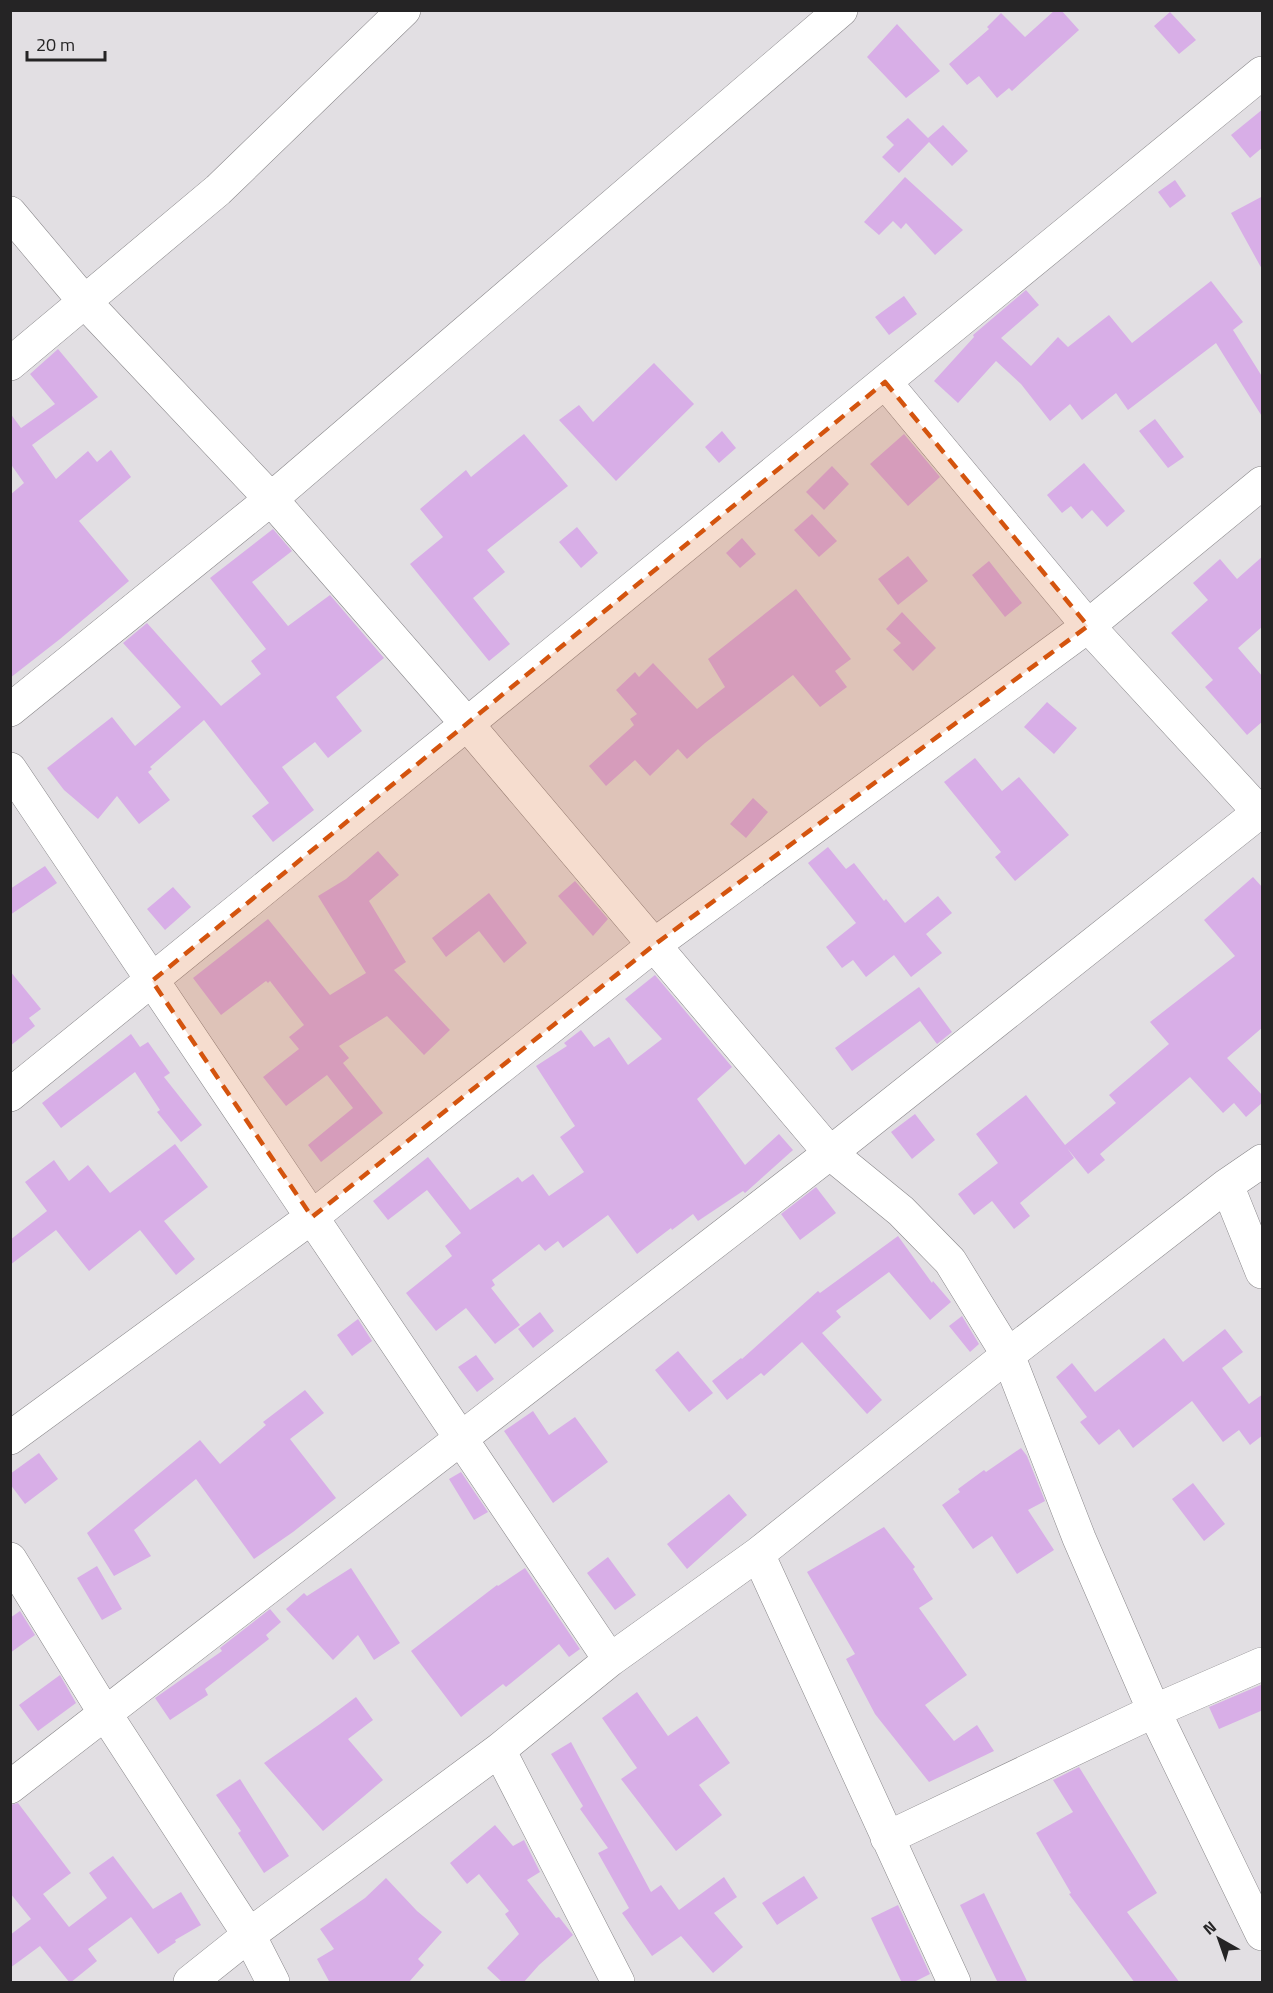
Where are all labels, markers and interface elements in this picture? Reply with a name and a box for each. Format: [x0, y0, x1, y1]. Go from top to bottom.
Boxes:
scale bar [27, 24, 105, 62]
text: 20 m [36, 31, 75, 58]
north arrow [1189, 1909, 1249, 1969]
text: N [1197, 1915, 1221, 1940]

